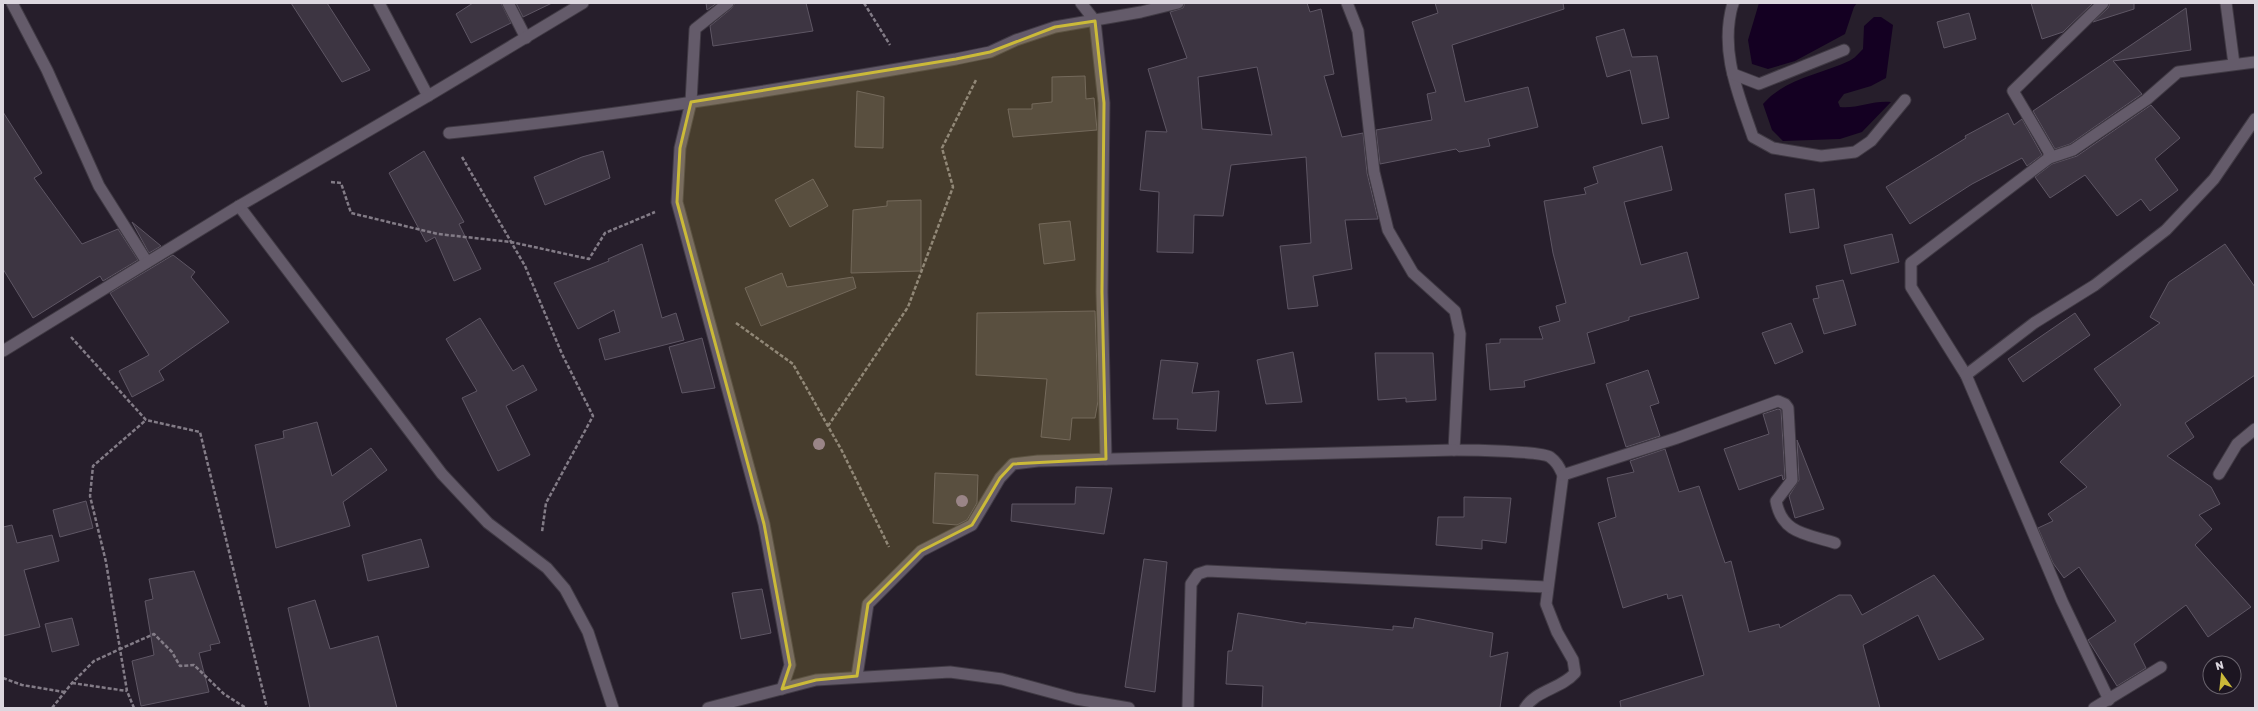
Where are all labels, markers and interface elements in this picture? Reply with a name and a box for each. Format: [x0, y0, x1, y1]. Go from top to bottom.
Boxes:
north arrow [2202, 655, 2242, 695]
text: N [2214, 658, 2225, 673]

